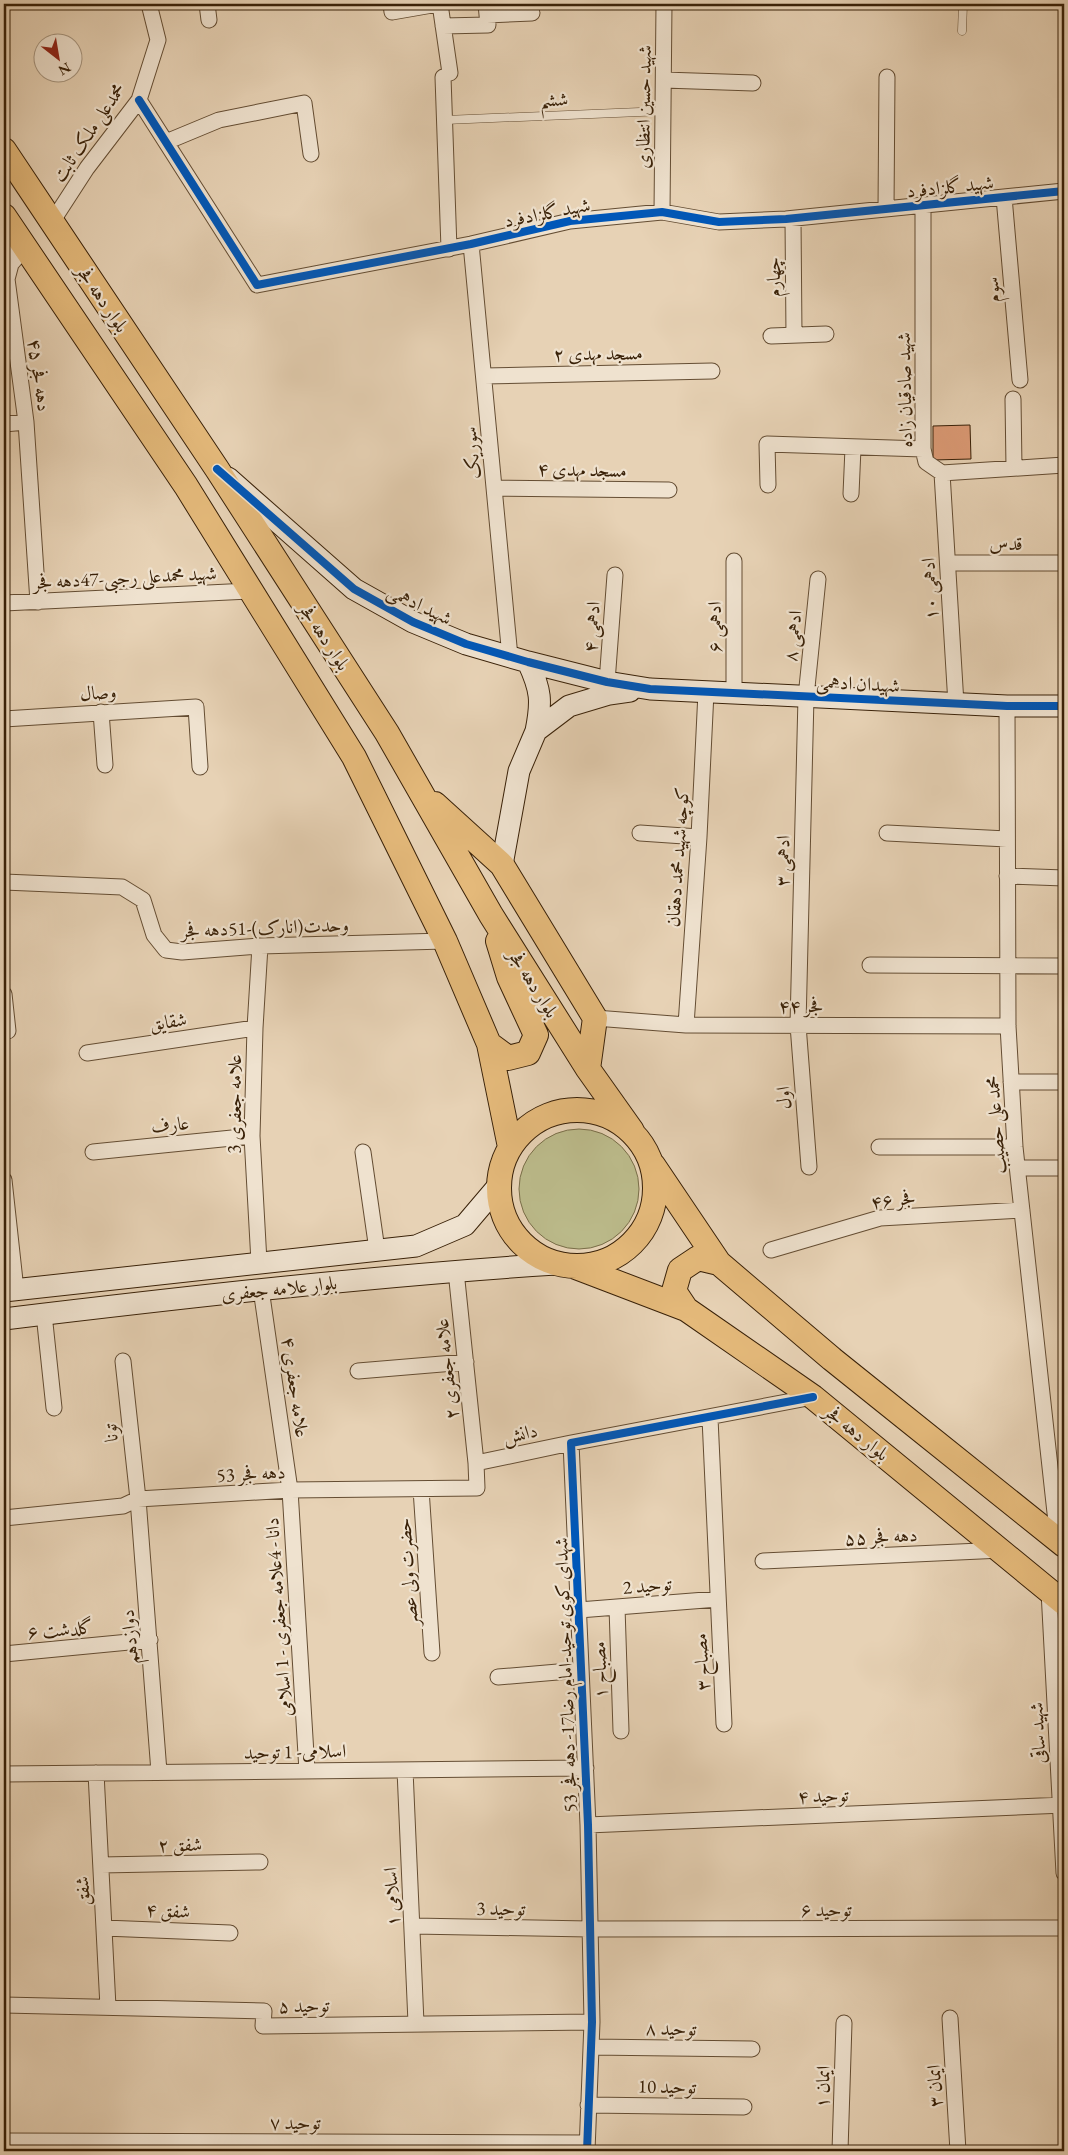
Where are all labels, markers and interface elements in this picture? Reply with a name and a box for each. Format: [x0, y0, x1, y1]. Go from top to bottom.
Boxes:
north arrow [32, 32, 82, 82]
street label: شهید حسین انتظاری [630, 45, 657, 169]
text: N [55, 59, 74, 80]
street label: محمدعلی ملک ثابت [46, 78, 132, 188]
street label: ششم [539, 87, 569, 119]
street label: شهید گلزادفرد [905, 170, 995, 203]
street label: شهید گلزادفرد [502, 192, 592, 233]
street label: چهارم [761, 257, 790, 297]
street label: بلوار دهه فجر [70, 258, 135, 337]
street label: سوم [979, 276, 1010, 304]
street label: شهید صادقیان زاده [891, 332, 918, 448]
street label: دهه فجر ۴۵ [22, 337, 57, 413]
street label: مسجد مهدی ۲ [553, 340, 643, 367]
street label: سوریک [457, 426, 486, 480]
street label: مسجد مهدی ۴ [537, 456, 627, 483]
street label: قدس [989, 531, 1023, 556]
street label: ادهمی ۱۰ [915, 557, 945, 621]
street label: شهید محمدعلی رجبی-47دهه فجر [31, 560, 218, 598]
street label: شهید ادهمی [383, 578, 456, 632]
street label: بلوار دهه فجر [292, 595, 356, 675]
street label: ادهمی ۴ [577, 601, 607, 654]
street label: ادهمی ۶ [702, 601, 728, 653]
street label: ادهمی ۸ [777, 609, 809, 663]
street label: شهیدان ادهمی [815, 669, 901, 699]
street label: وصال [79, 679, 117, 706]
street label: کوچه شهید محمد دهقان [660, 786, 696, 928]
street label: ادهمی ۳ [770, 835, 796, 887]
street label: وحدت(انارک)-51دهه فجر [179, 912, 349, 943]
street label: بلوار دهه فجر [501, 942, 565, 1023]
street label: فجر ۴۴ [778, 993, 824, 1018]
street label: شقایق [148, 1007, 188, 1036]
street label: علامه جعفری 3 [222, 1054, 247, 1154]
street label: محمد علی حصیب [980, 1075, 1013, 1175]
street label: اول [770, 1086, 797, 1110]
street label: عارف [150, 1110, 190, 1139]
street label: فجر ۴۶ [869, 1184, 917, 1215]
street label: بلوار علامه جعفری [220, 1270, 338, 1307]
street label: علامه جعفری ۲ [429, 1317, 464, 1421]
street label: علامه جعفری ۴ [276, 1335, 315, 1439]
street label: بلوار دهه فجر [817, 1397, 895, 1466]
street label: دانش [500, 1418, 540, 1450]
street label: تونا [97, 1422, 124, 1443]
street label: دهه فجر 53 [216, 1459, 286, 1488]
street label: دانا - 4علامه جعفری - 1 اسلامی [259, 1517, 298, 1717]
street label: حضرت ولی عصر [391, 1517, 424, 1629]
street label: دهه فجر ۵۵ [844, 1522, 918, 1551]
street label: شهدای کوی توحید-امام رضا17- دهه فجر 53 [548, 1537, 587, 1813]
street label: توحید 2 [621, 1571, 673, 1600]
street label: دوازدهم [115, 1608, 150, 1665]
street label: گلدشت ۶ [26, 1614, 94, 1645]
street label: مصباح ۳ [688, 1632, 720, 1691]
street label: مصباح ۱ [586, 1641, 618, 1699]
street label: شهید ساقی [1023, 1702, 1052, 1764]
street label: اسلامی- 1 توحید [244, 1738, 347, 1765]
street label: توحید ۴ [797, 1782, 849, 1809]
street label: شفق ۲ [158, 1832, 202, 1857]
street label: اسلامی ۱ [377, 1867, 406, 1927]
street label: شفق [69, 1876, 96, 1906]
street label: توحید 3 [476, 1896, 526, 1921]
street label: شفق ۴ [145, 1897, 191, 1924]
street label: توحید ۶ [800, 1897, 852, 1922]
street label: توحید ۵ [278, 1993, 330, 2018]
street label: توحید ۸ [645, 2016, 697, 2041]
street label: ایمان ۳ [921, 2064, 948, 2108]
street label: ایمان ۱ [809, 2065, 836, 2109]
street label: توحید 10 [638, 2073, 697, 2100]
street label: توحید ۷ [269, 2110, 321, 2135]

